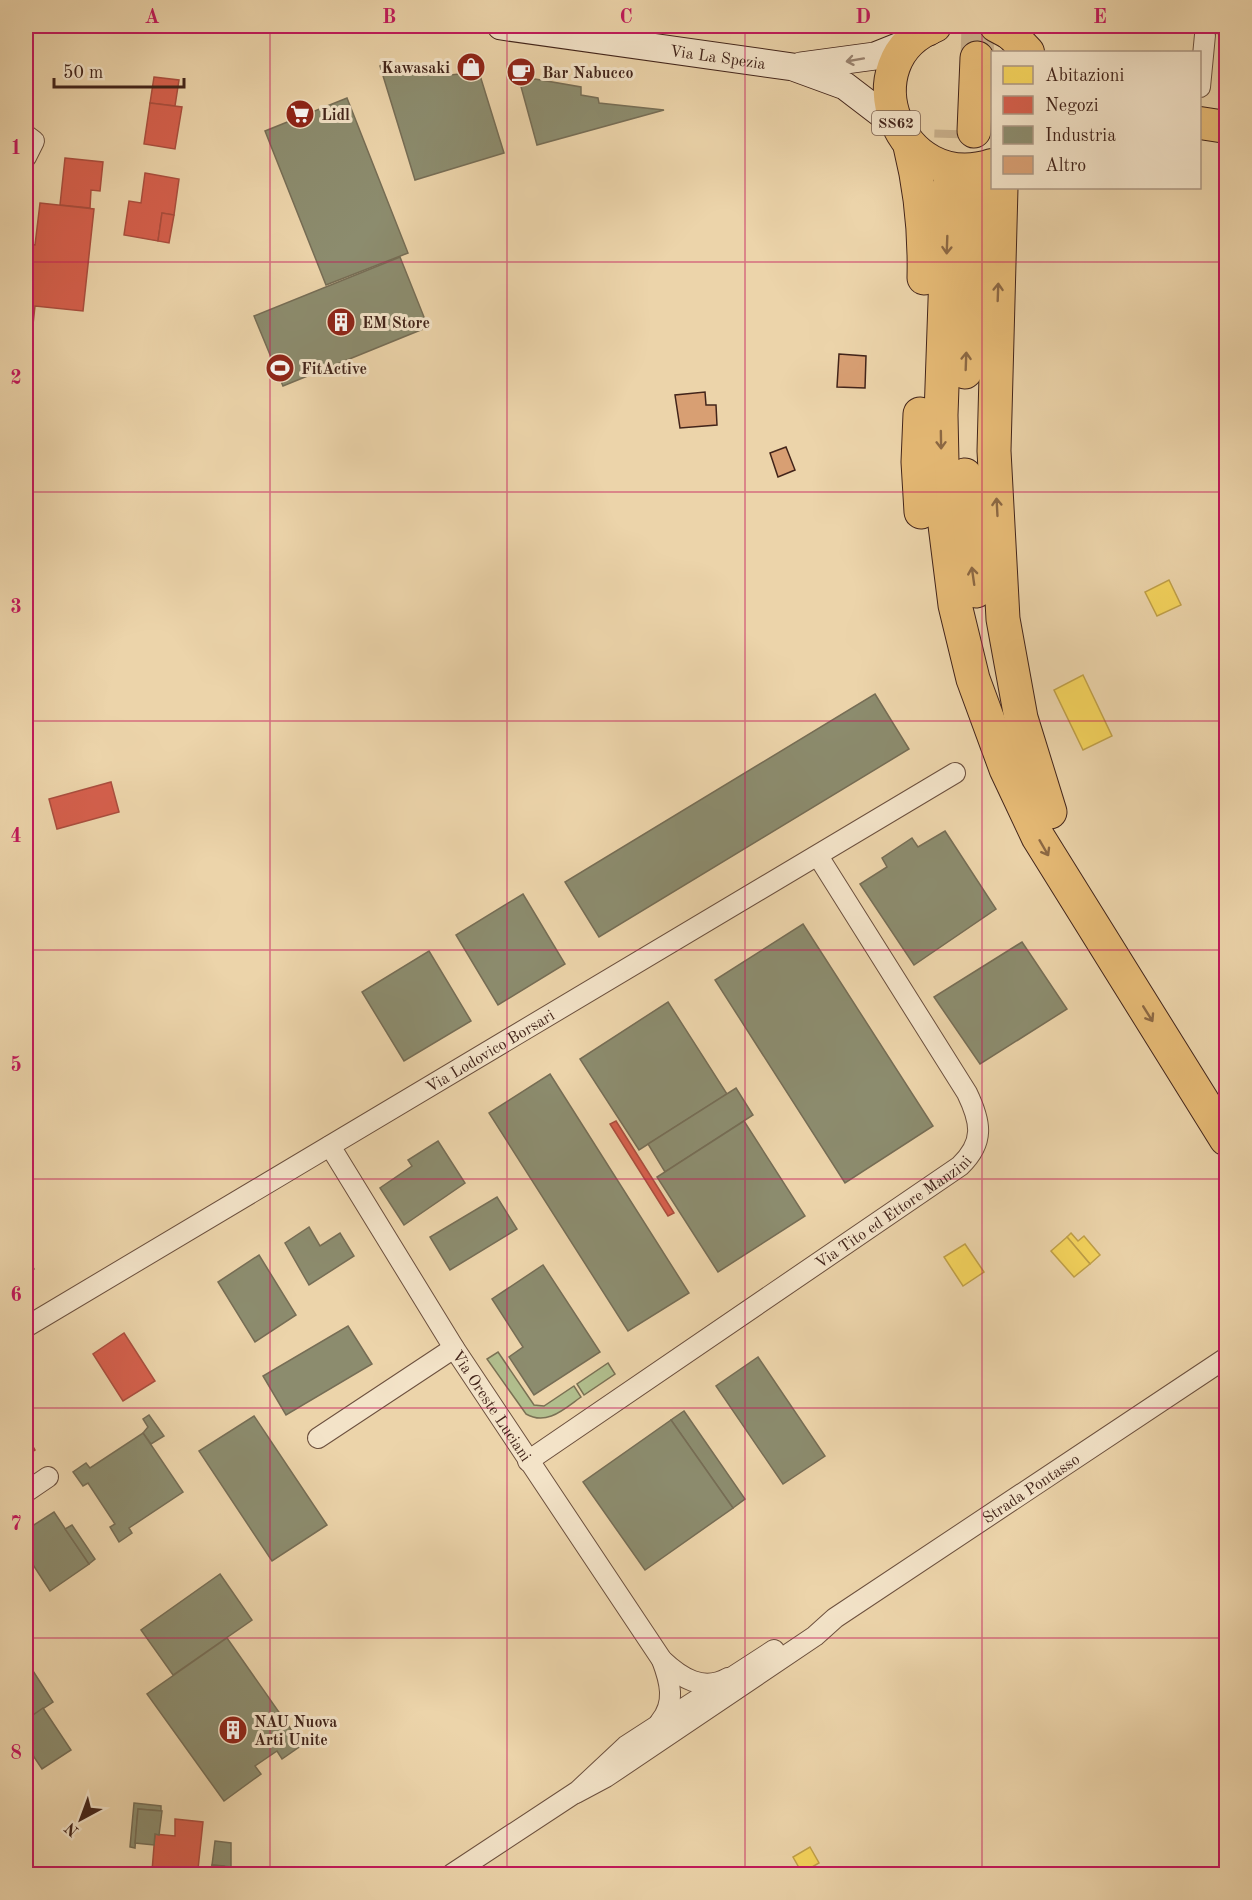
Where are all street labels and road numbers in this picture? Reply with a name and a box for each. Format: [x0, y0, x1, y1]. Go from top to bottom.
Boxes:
street label: Via La Spezia [669, 44, 767, 73]
road number: SS62 [872, 111, 920, 135]
street label: Via Lodovico Borsari [424, 1008, 558, 1096]
street label: Via Tito ed Ettore Manzini [813, 1154, 976, 1272]
street label: Via Oreste Luciani [448, 1348, 533, 1465]
street label: Strada Pontasso [980, 1452, 1083, 1527]

